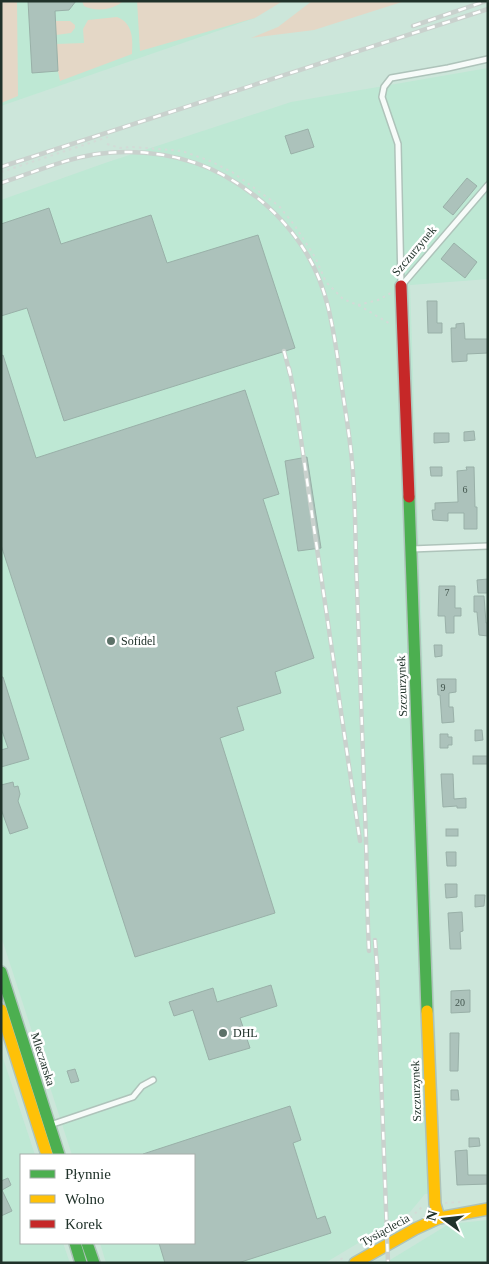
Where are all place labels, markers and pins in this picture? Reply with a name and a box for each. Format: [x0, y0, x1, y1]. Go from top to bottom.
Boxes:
place label: Sofidel [121, 634, 156, 648]
marker: Sofidel [105, 635, 117, 647]
place label: DHL [233, 1026, 258, 1040]
marker: DHL [217, 1027, 229, 1039]

